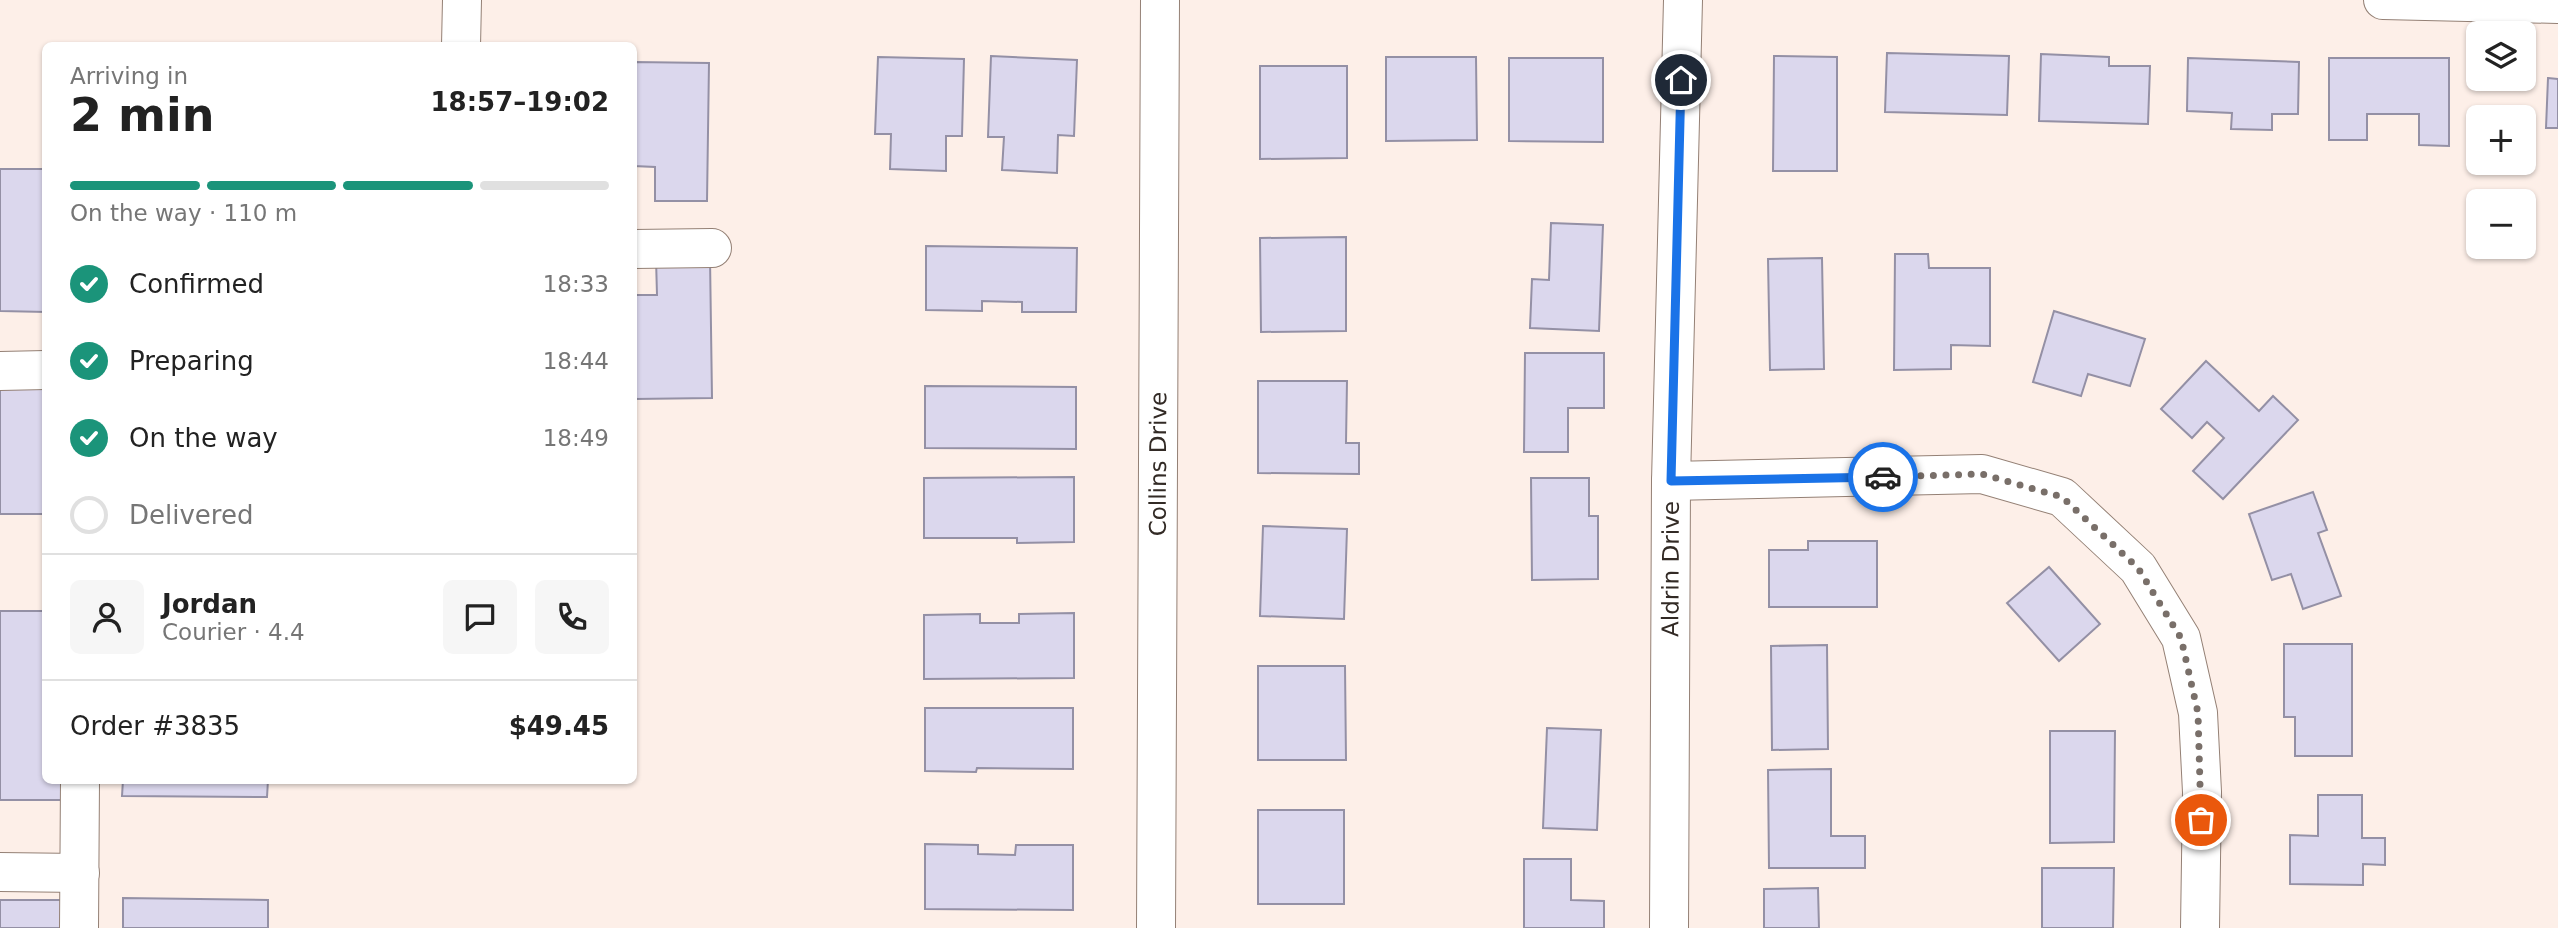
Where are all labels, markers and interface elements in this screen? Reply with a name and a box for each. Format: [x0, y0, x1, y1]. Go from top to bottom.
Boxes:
map controls [2466, 21, 2536, 259]
button: layers [2466, 21, 2536, 91]
pin [1651, 50, 1711, 110]
icon: home [1662, 61, 1700, 99]
text: Arriving in [70, 63, 188, 89]
text: 18:57–19:02 [430, 87, 609, 117]
text: 2 min [70, 88, 214, 142]
button: + [2466, 105, 2536, 175]
button: − [2466, 189, 2536, 259]
text: On the way · 110 m [70, 200, 297, 226]
icon: check [70, 265, 108, 303]
text: Confirmed [129, 269, 264, 299]
text: 18:33 [543, 271, 609, 297]
icon: check [70, 342, 108, 380]
text: Preparing [129, 346, 254, 376]
text: 18:44 [543, 348, 609, 374]
street label: Collins Drive [1145, 392, 1171, 536]
icon: check [70, 419, 108, 457]
text: On the way [129, 423, 278, 453]
text: 18:49 [543, 425, 609, 451]
courier [1848, 442, 1918, 512]
icon: car [1864, 458, 1902, 496]
text: Delivered [129, 500, 253, 530]
street label: Aldrin Drive [1657, 501, 1684, 637]
button: person [70, 580, 144, 654]
button: chat [443, 580, 517, 654]
button: phone [535, 580, 609, 654]
text: Jordan [162, 589, 257, 619]
text: Courier · 4.4 [162, 619, 305, 645]
text: Order #3835 [70, 711, 240, 741]
text: $49.45 [509, 711, 609, 741]
pin [2171, 790, 2231, 850]
icon: bag [2182, 801, 2220, 839]

